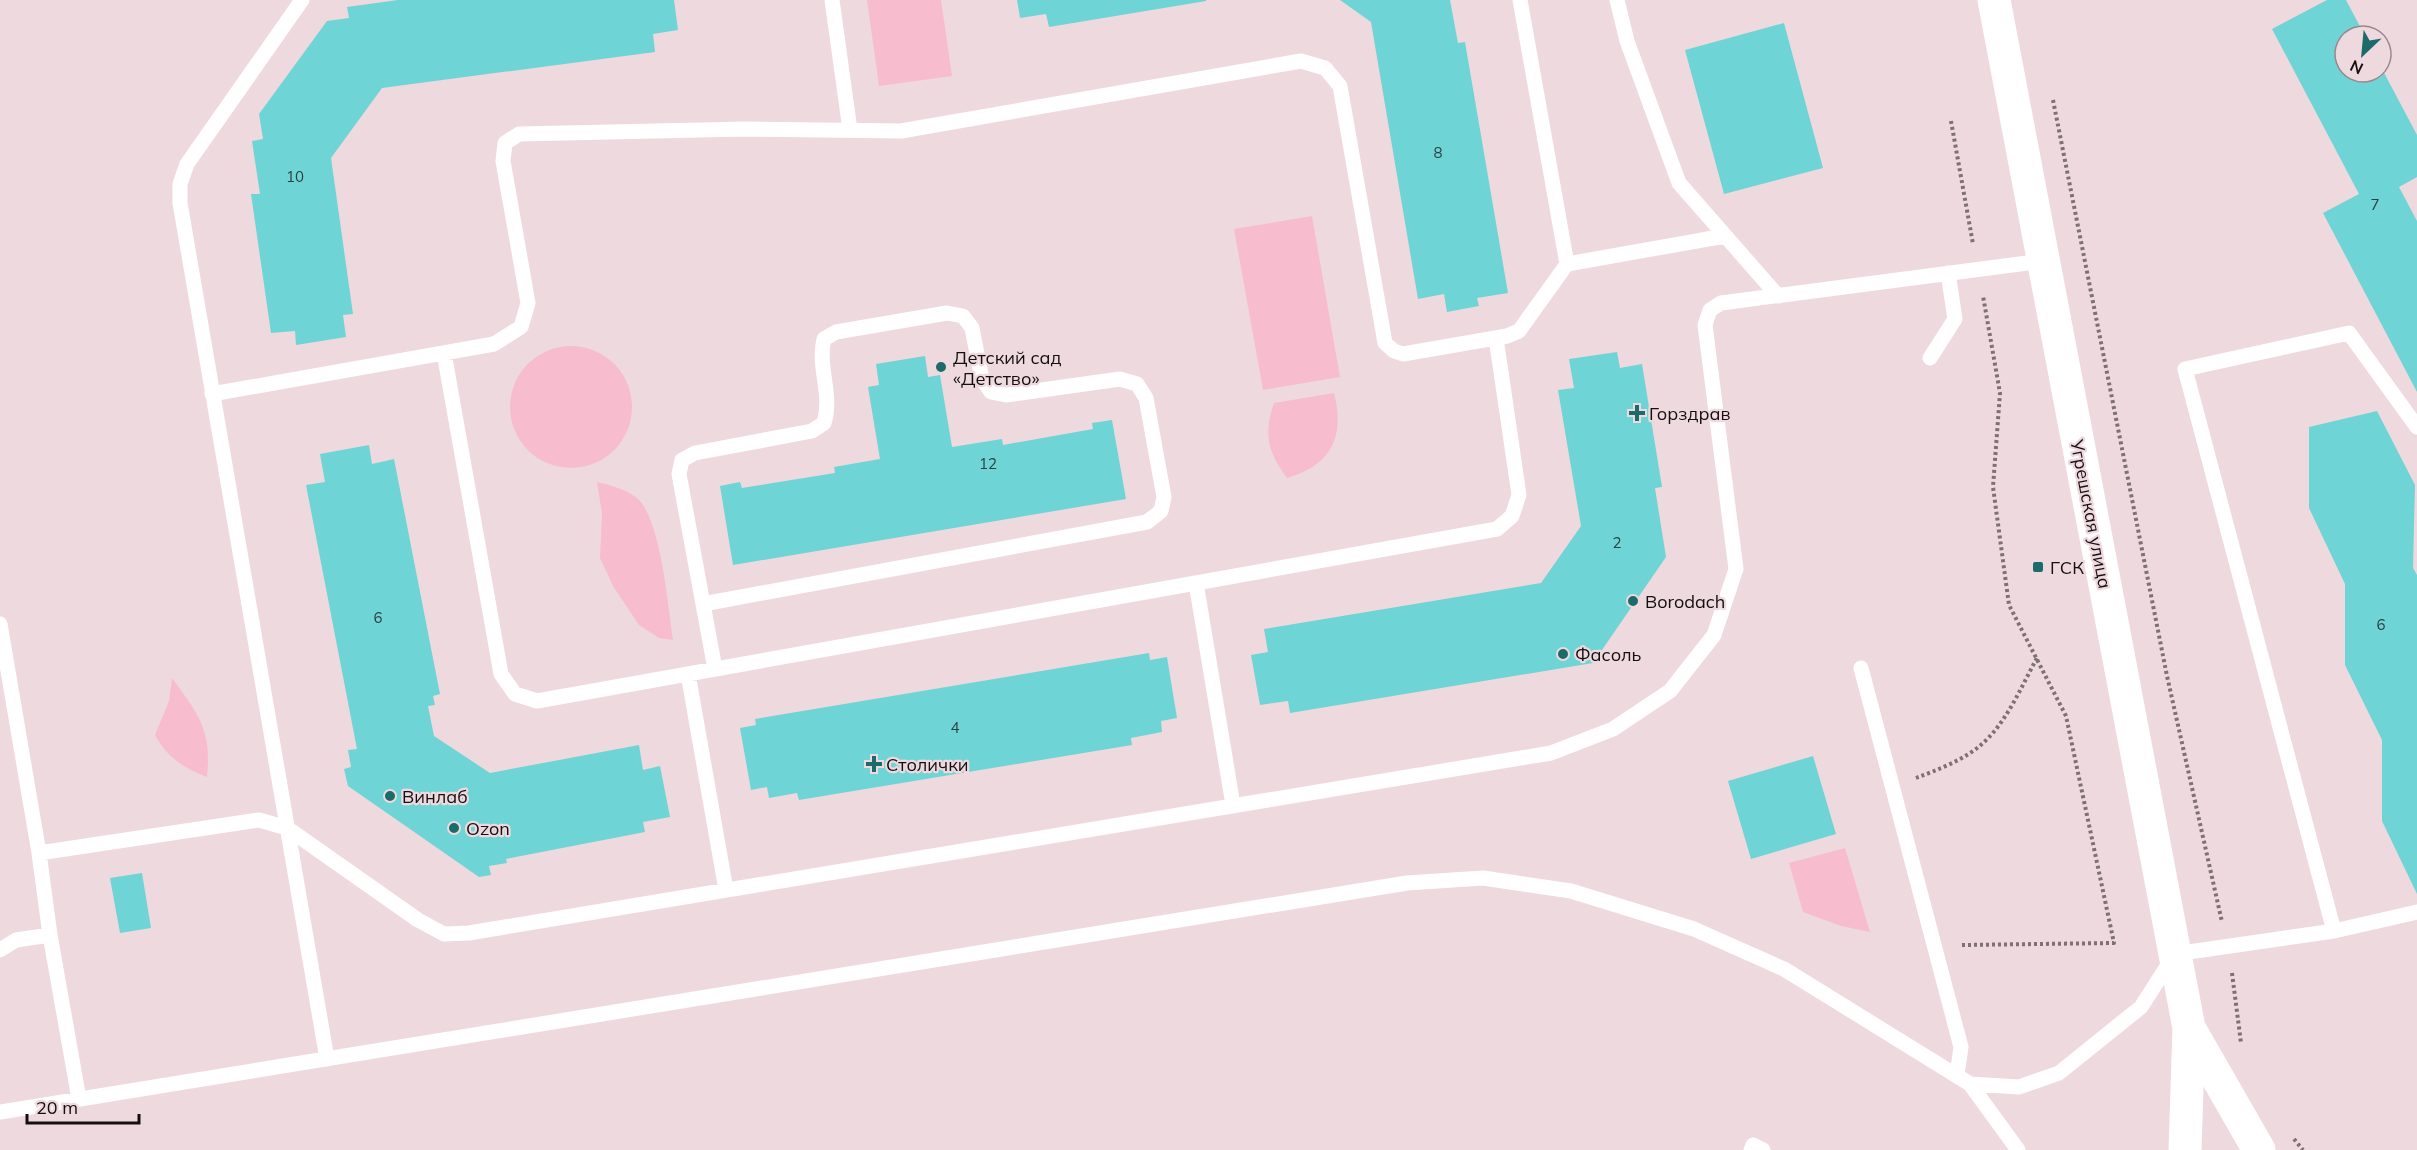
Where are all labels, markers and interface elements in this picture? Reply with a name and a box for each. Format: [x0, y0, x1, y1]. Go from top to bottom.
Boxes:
north arrow [2333, 24, 2393, 84]
text: N [2347, 56, 2366, 79]
house number: 8 [1433, 143, 1443, 162]
house number: 10 [286, 167, 304, 186]
house number: 7 [2370, 195, 2380, 214]
place label: Детский сад «Детство» [953, 346, 1062, 390]
marker: Детский сад «Детство» [934, 360, 948, 374]
place label: Горздрав [1649, 402, 1731, 425]
marker: Горздрав [1630, 406, 1644, 420]
street label: Угрешская улица [2065, 436, 2117, 591]
house number: 12 [979, 454, 997, 473]
house number: 2 [1612, 533, 1622, 552]
place label: ГСК [2050, 556, 2084, 579]
marker: ГСК [2031, 560, 2045, 574]
place label: Borodach [1645, 590, 1725, 613]
marker: Borodach [1626, 594, 1640, 608]
house number: 6 [373, 608, 383, 627]
house number: 6 [2376, 615, 2386, 634]
place label: Фасоль [1575, 643, 1642, 666]
marker: Фасоль [1556, 647, 1570, 661]
house number: 4 [950, 718, 960, 737]
place label: Столички [886, 753, 969, 776]
marker: Столички [867, 757, 881, 771]
place label: Винлаб [402, 785, 468, 808]
marker: Винлаб [383, 789, 397, 803]
place label: Ozon [466, 817, 510, 840]
marker: Ozon [447, 821, 461, 835]
scale bar [27, 1087, 140, 1125]
text: 20 m [36, 1096, 78, 1119]

